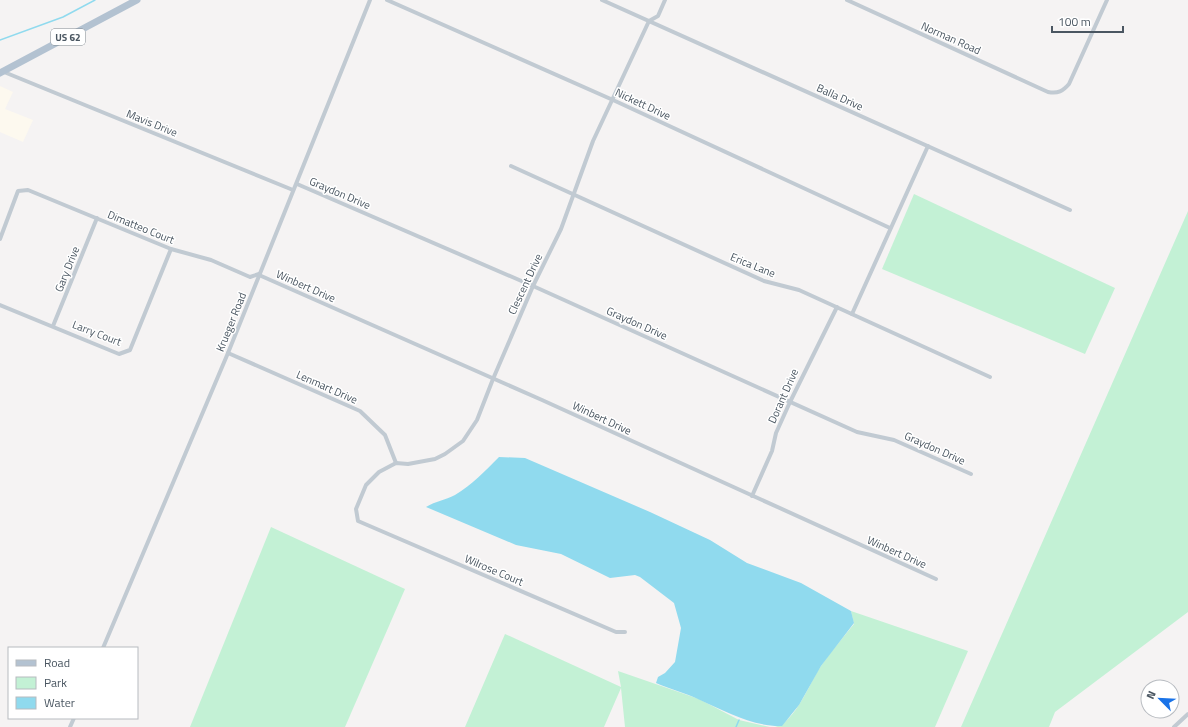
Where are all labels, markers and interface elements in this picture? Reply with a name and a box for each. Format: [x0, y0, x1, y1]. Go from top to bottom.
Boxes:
scale bar [1052, 8, 1123, 34]
text: 100 m [1058, 12, 1091, 31]
street label: Norman Road [919, 18, 984, 58]
road number: US 62 [51, 29, 85, 45]
street label: Balla Drive [814, 80, 866, 115]
street label: Nickett Drive [613, 84, 674, 124]
street label: Mavis Drive [124, 105, 180, 141]
street label: Graydon Drive [307, 173, 374, 213]
street label: Dimatteo Court [105, 206, 177, 248]
street label: Gary Drive [51, 243, 84, 294]
street label: Erica Lane [728, 249, 778, 281]
street label: Clescent Drive [504, 250, 546, 317]
street label: Winbert Drive [274, 266, 339, 306]
street label: Krueger Road [212, 290, 250, 354]
street label: Graydon Drive [604, 302, 670, 344]
street label: Larry Court [70, 316, 124, 350]
street label: Lenmart Drive [294, 366, 361, 408]
street label: Dorant Drive [764, 366, 802, 426]
street label: Winbert Drive [570, 397, 635, 439]
street label: Graydon Drive [902, 427, 968, 469]
street label: Winbert Drive [865, 532, 930, 572]
street label: Wilrose Court [462, 550, 526, 590]
legend [8, 647, 138, 719]
text: Road [44, 653, 70, 672]
text: Park [44, 673, 67, 692]
north arrow [1140, 679, 1180, 719]
text: N [1142, 688, 1160, 702]
text: Water [44, 693, 75, 712]

